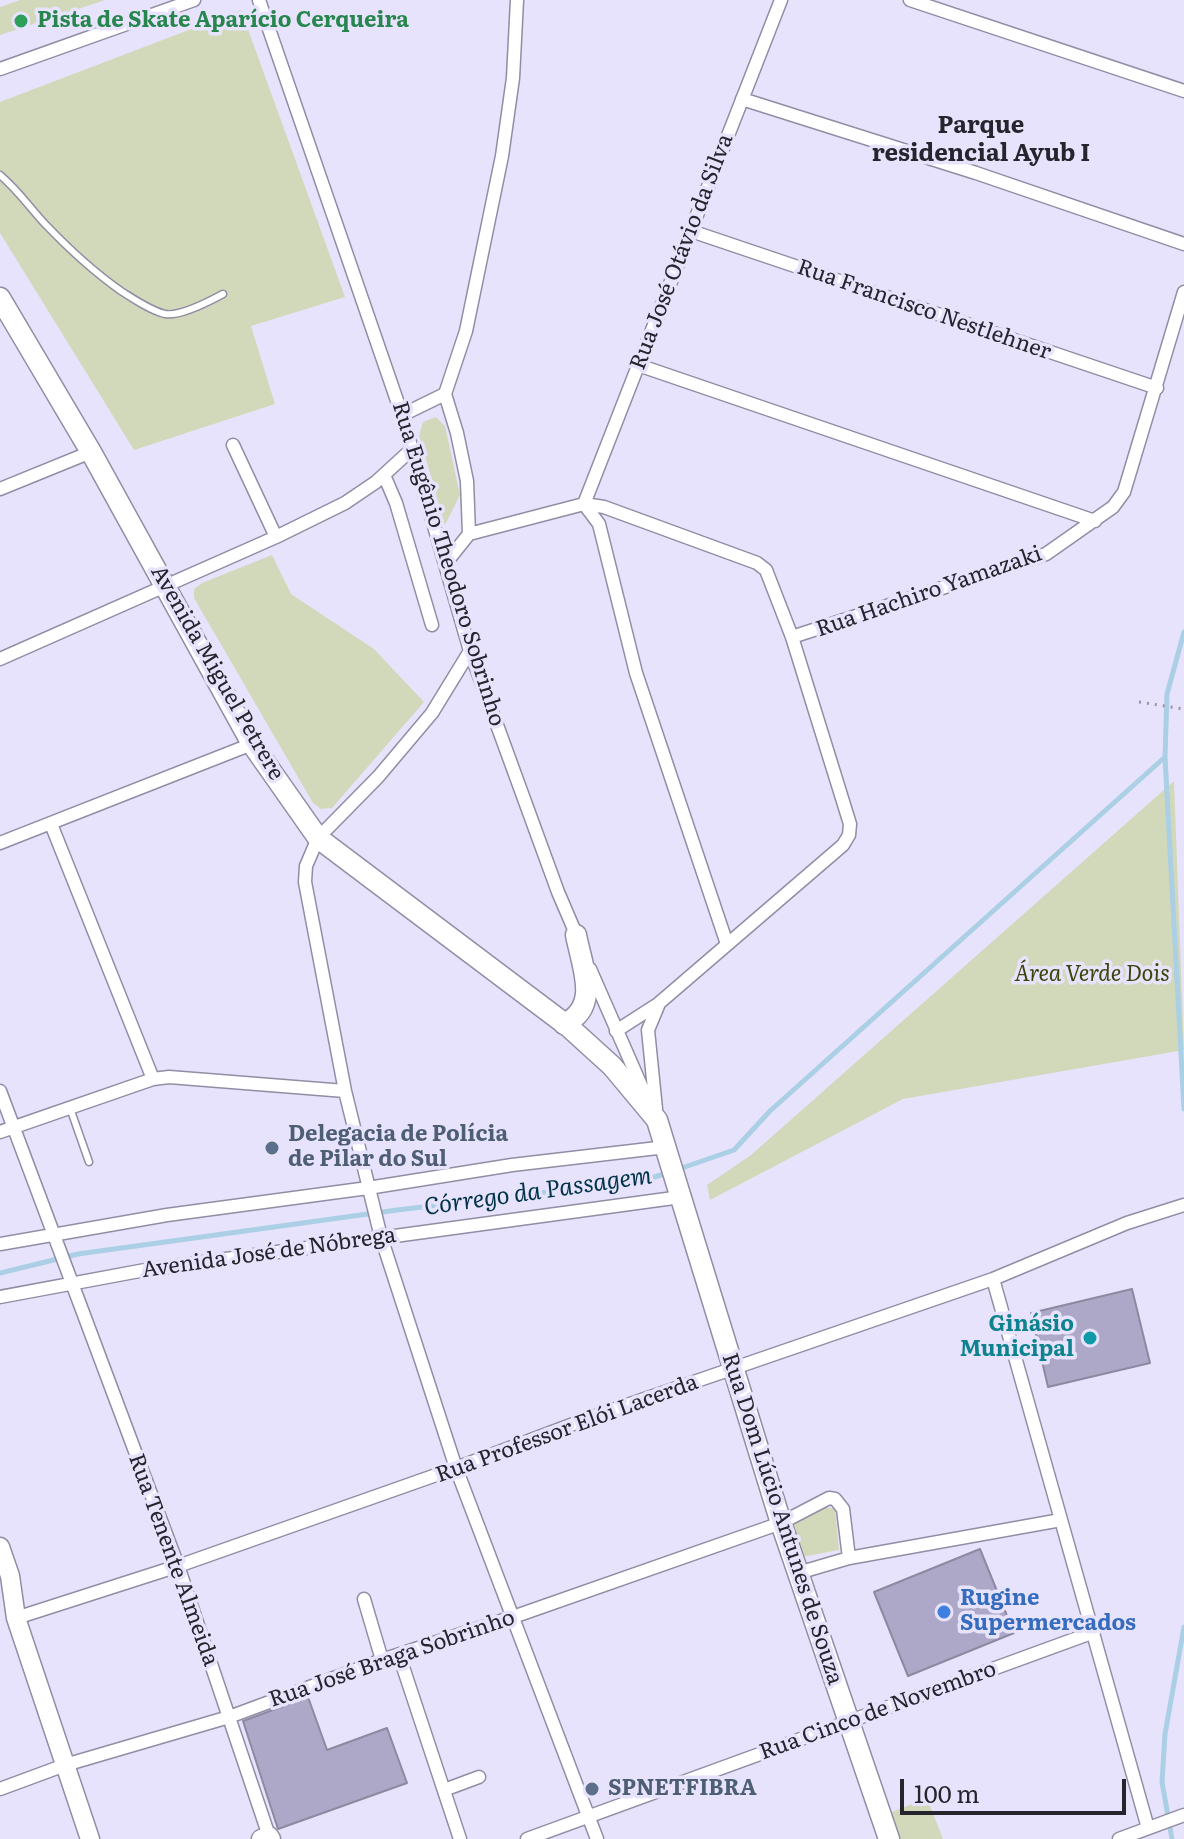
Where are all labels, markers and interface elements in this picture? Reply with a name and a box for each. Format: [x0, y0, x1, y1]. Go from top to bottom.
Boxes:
place label: Pista de Skate Aparício Cerqueira [37, 8, 409, 34]
marker: Pista de Skate Aparício Cerqueira [12, 12, 30, 30]
district label: Parque residencial Ayub I [872, 112, 1090, 168]
street label: Rua José Otávio da Silva [625, 130, 739, 374]
street label: Rua Francisco Nestlehner [794, 254, 1054, 366]
street label: Rua Eugênio Theodoro Sobrinho [386, 399, 510, 729]
street label: Rua Hachiro Yamazaki [813, 541, 1045, 643]
street label: Avenida Miguel Petrere [145, 561, 289, 785]
park label: Área Verde Dois [1014, 962, 1170, 988]
place label: Delegacia de Polícia de Pilar do Sul [288, 1122, 508, 1174]
marker: Delegacia de Polícia de Pilar do Sul [263, 1139, 281, 1157]
water label: Córrego da Passagem [422, 1162, 654, 1222]
street label: Avenida José de Nóbrega [140, 1222, 398, 1284]
place label: Ginásio Municipal [960, 1312, 1074, 1364]
marker: Ginásio Municipal [1081, 1329, 1099, 1347]
street label: Rua Dom Lúcio Antunes de Souza [716, 1350, 848, 1688]
street label: Rua Professor Elói Lacerda [432, 1369, 702, 1489]
street label: Rua Tenente Almeida [122, 1450, 224, 1670]
place label: Rugine Supermercados [960, 1586, 1136, 1638]
marker: Rugine Supermercados [935, 1603, 953, 1621]
street label: Rua José Braga Sobrinho [266, 1605, 518, 1713]
street label: Rua Cinco de Novembro [756, 1656, 1000, 1766]
scale bar [904, 1763, 1130, 1813]
text: 100 m [914, 1775, 980, 1810]
place label: SPNETFIBRA [608, 1776, 757, 1802]
marker: SPNETFIBRA [583, 1780, 601, 1798]

